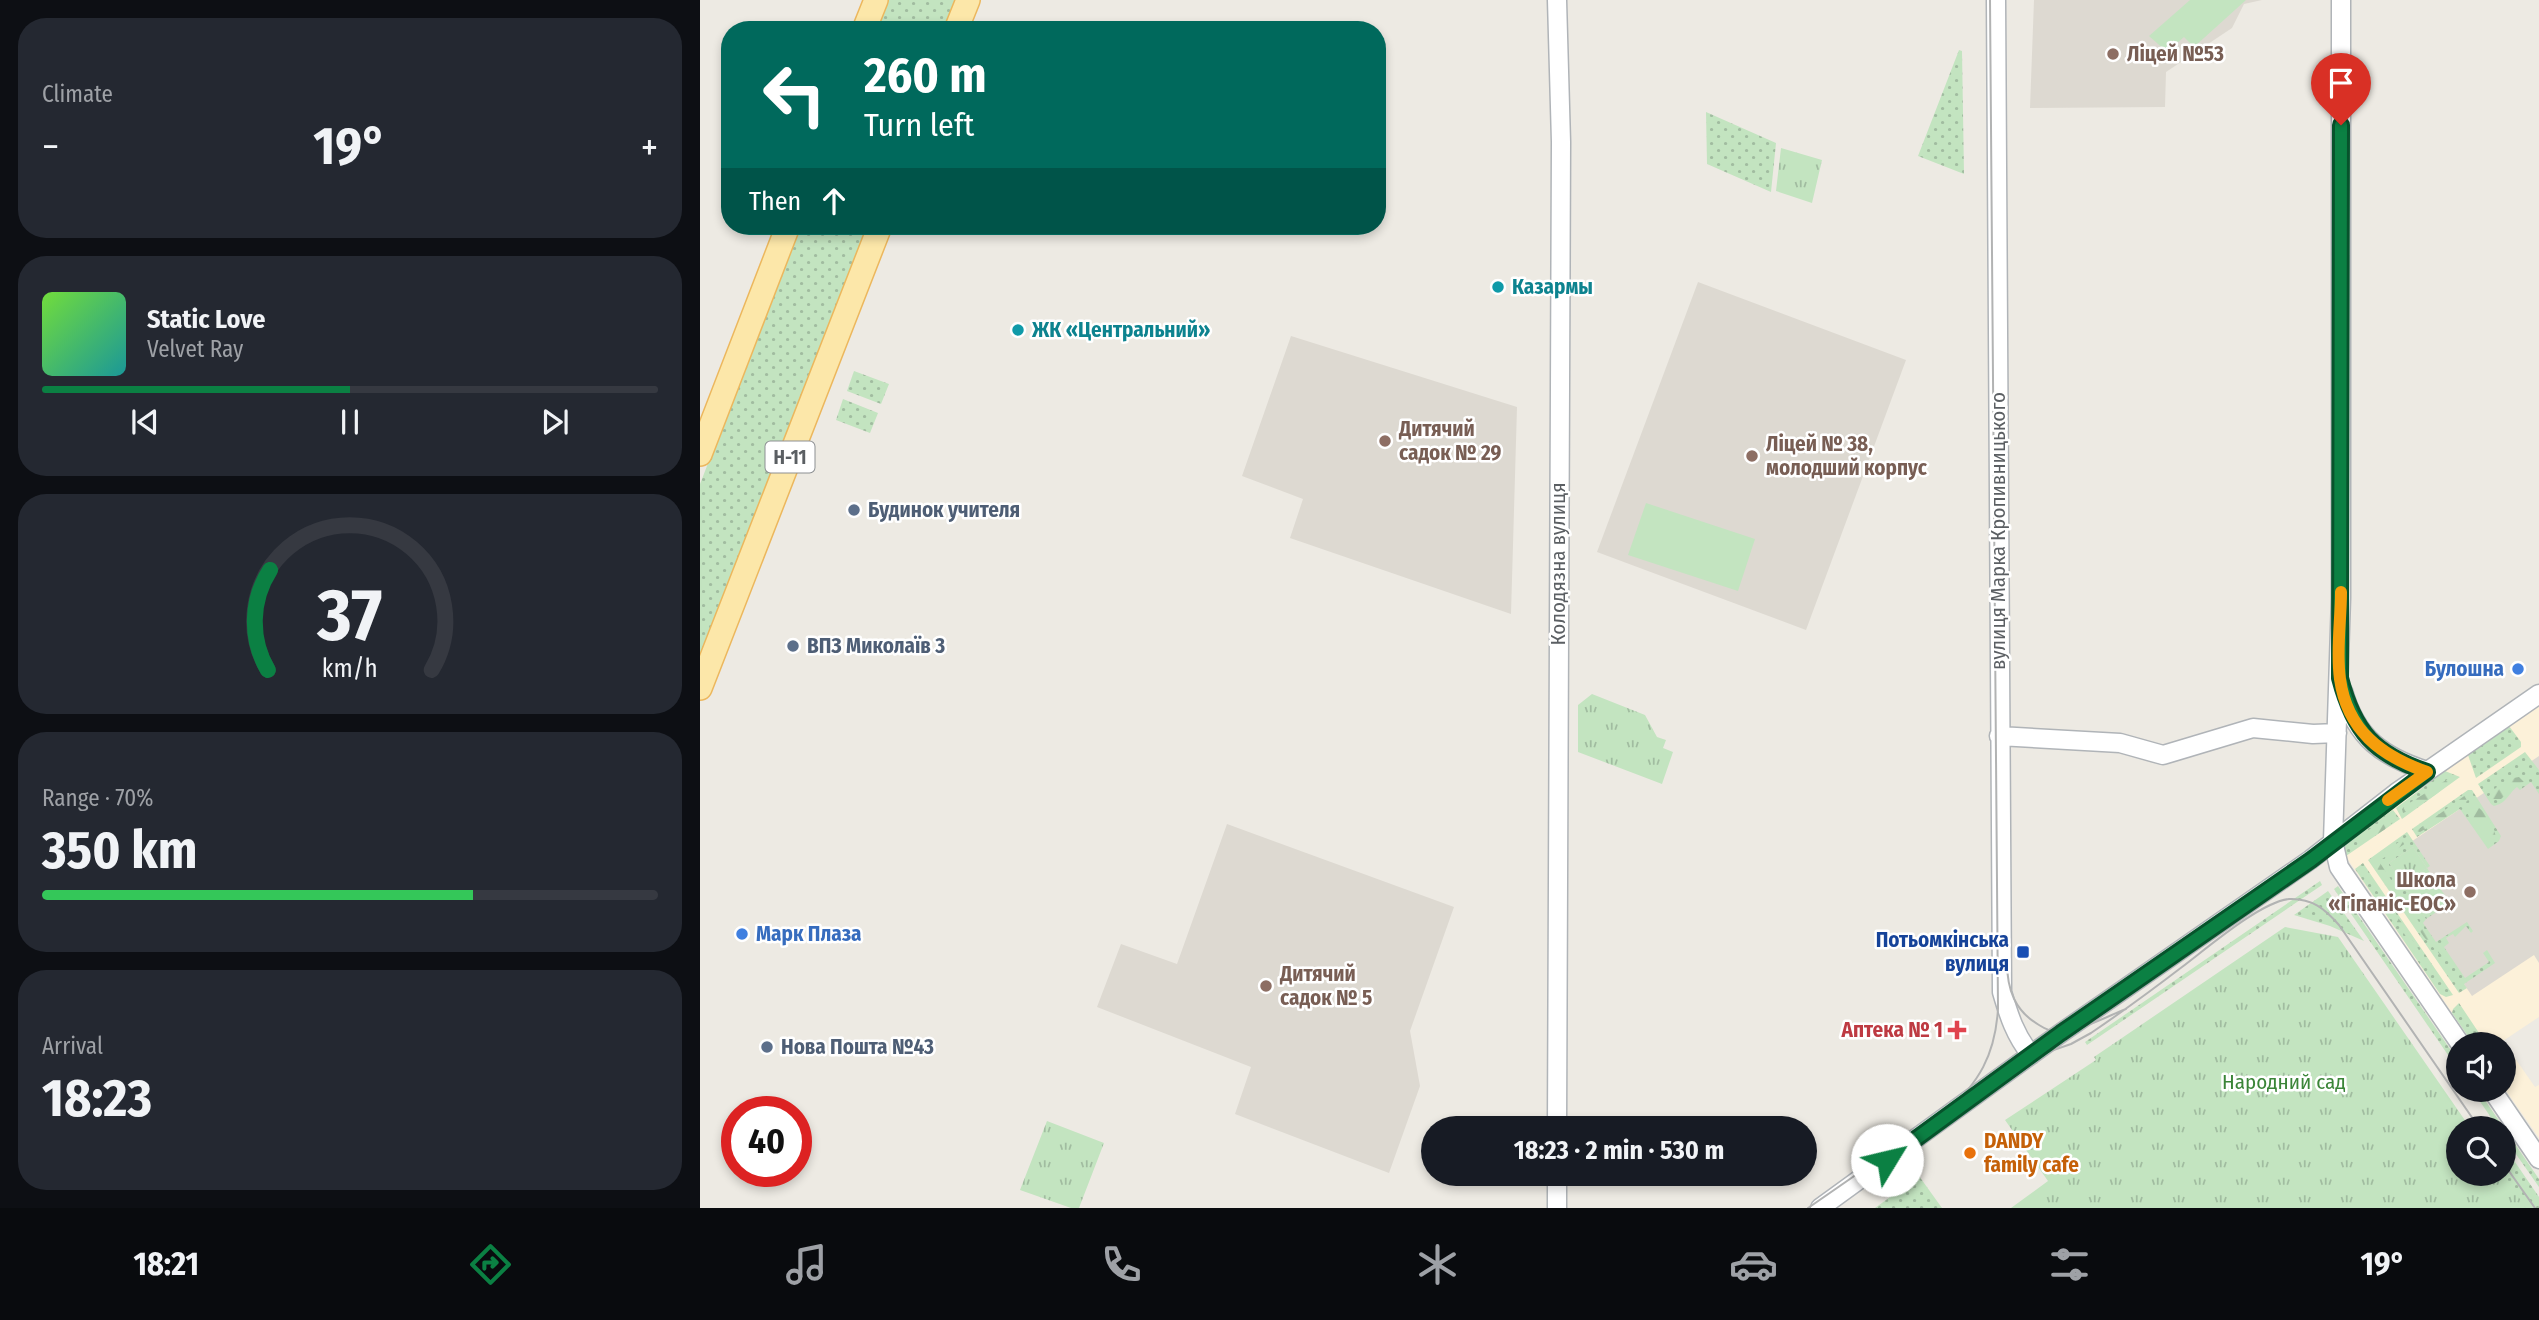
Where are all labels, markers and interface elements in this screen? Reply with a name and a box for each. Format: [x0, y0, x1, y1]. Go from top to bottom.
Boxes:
place label: Ліцей №53 [2127, 41, 2224, 67]
text: 260 m [864, 46, 987, 105]
marker: Ліцей №53 [2105, 46, 2121, 62]
icon: left [749, 49, 840, 140]
pin [2311, 53, 2371, 125]
icon: arrive [2322, 64, 2360, 102]
text: Climate [42, 80, 113, 108]
text: Turn left [864, 106, 974, 144]
text: 19° [313, 115, 387, 178]
text: − [42, 124, 59, 170]
text: + [641, 124, 658, 170]
icon: ahead [815, 182, 853, 220]
text: Then [749, 186, 801, 217]
place label: Казармы [1512, 274, 1593, 300]
marker: Казармы [1490, 279, 1506, 295]
text: Static Love [147, 304, 265, 335]
place label: ЖК «Центральний» [1031, 317, 1210, 343]
marker: ЖК «Центральний» [1010, 322, 1026, 338]
text: Velvet Ray [147, 335, 243, 363]
street label: вулиця Марка Кропивницького [1985, 392, 2011, 670]
icon: previous [126, 403, 164, 441]
icon: pause [331, 403, 369, 441]
icon: next [536, 403, 574, 441]
place label: Дитячий садок № 29 [1398, 416, 1502, 466]
place label: Ліцей № 38, молодший корпус [1766, 431, 1928, 481]
marker: Дитячий садок № 29 [1377, 433, 1393, 449]
road number: Н-11 [766, 442, 814, 472]
marker: Ліцей № 38, молодший корпус [1744, 448, 1760, 464]
street label: Колодязна вулиця [1545, 482, 1571, 646]
place label: Будинок учителя [868, 497, 1020, 523]
marker: Будинок учителя [846, 502, 862, 518]
text: 37 [316, 572, 383, 659]
place label: ВПЗ Миколаїв 3 [807, 633, 945, 659]
marker: ВПЗ Миколаїв 3 [785, 638, 801, 654]
text: km/h [322, 654, 378, 684]
place label: Булошна [2425, 656, 2504, 682]
marker: Булошна [2510, 661, 2526, 677]
text: Range · 70% [42, 784, 153, 812]
text: 350 km [42, 819, 197, 882]
place label: Школа «Гіпаніс-ЕОС» [2328, 867, 2456, 917]
marker: Школа «Гіпаніс-ЕОС» [2462, 884, 2478, 900]
place label: Марк Плаза [756, 921, 861, 947]
marker: Марк Плаза [734, 926, 750, 942]
place label: Потьомкінська вулиця [1876, 927, 2009, 977]
marker: Потьомкінська вулиця [2015, 944, 2031, 960]
place label: Дитячий садок № 5 [1279, 961, 1372, 1011]
marker: Дитячий садок № 5 [1258, 978, 1274, 994]
place label: Аптека № 1 [1841, 1017, 1943, 1043]
marker: Аптека № 1 [1949, 1022, 1965, 1038]
text: Arrival [42, 1032, 103, 1060]
map controls [2446, 1032, 2516, 1186]
button: sound [2446, 1032, 2516, 1102]
place label: Нова Пошта №43 [781, 1034, 934, 1060]
marker: Нова Пошта №43 [759, 1039, 775, 1055]
text: 18:23 [42, 1067, 152, 1130]
park label: Народний сад [2222, 1069, 2346, 1095]
speed limit sign: 40 [721, 1096, 812, 1187]
button: search [2446, 1116, 2516, 1186]
position arrow [1850, 1123, 1924, 1197]
place label: DANDY family cafe [1984, 1128, 2079, 1178]
text: 18:23 · 2 min · 530 m [1514, 1135, 1724, 1166]
marker: DANDY family cafe [1962, 1145, 1978, 1161]
icon: directions [466, 1240, 515, 1289]
icon: music [782, 1240, 831, 1289]
icon: phone [1097, 1240, 1146, 1289]
icon: climate [1413, 1240, 1462, 1289]
icon: car [1729, 1240, 1778, 1289]
icon: filters [2045, 1240, 2094, 1289]
text: 18:21 [133, 1245, 199, 1283]
text: 19° [2360, 1245, 2406, 1283]

